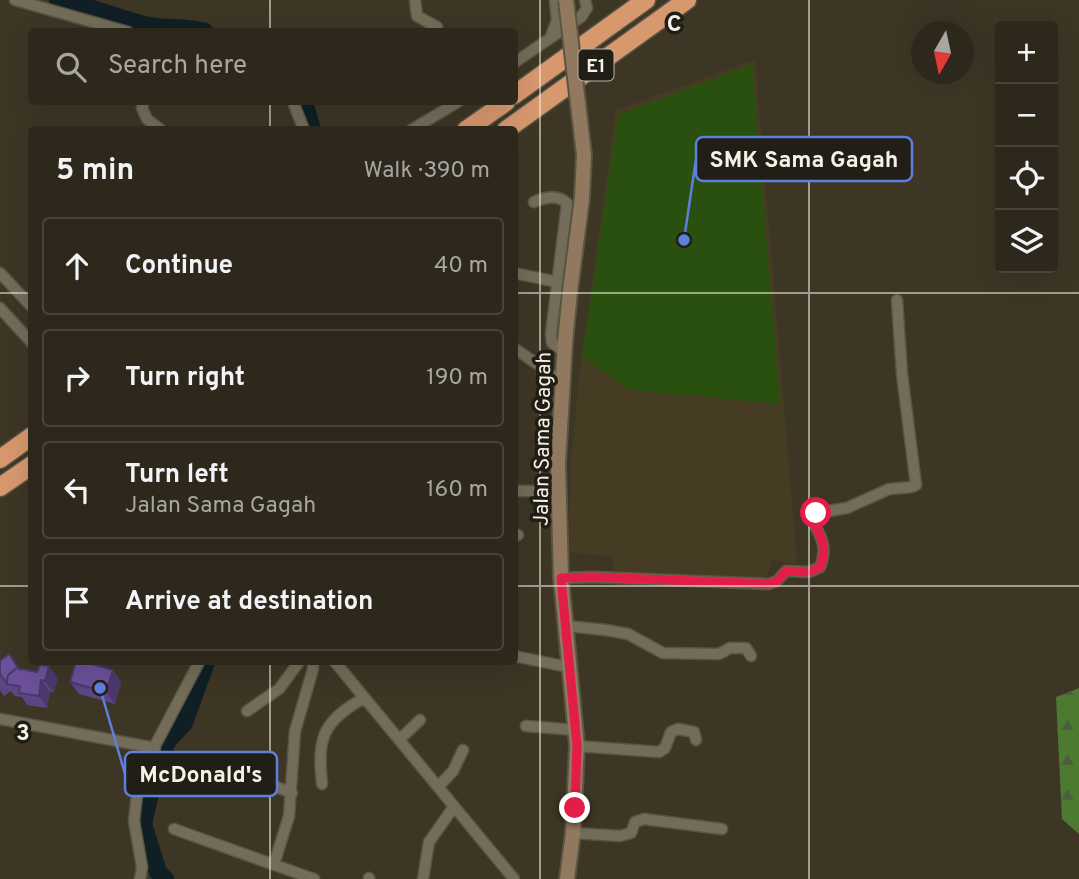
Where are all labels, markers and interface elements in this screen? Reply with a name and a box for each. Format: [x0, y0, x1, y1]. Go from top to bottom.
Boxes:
text: C [667, 11, 681, 40]
north arrow [911, 21, 974, 84]
map controls [995, 21, 1058, 273]
button: + [995, 21, 1058, 84]
search box [28, 28, 518, 105]
icon: search [52, 48, 90, 86]
text: Search here [108, 50, 247, 83]
road number: E1 [578, 50, 614, 80]
button: − [995, 84, 1058, 147]
callout: SMK Sama Gagah [696, 137, 912, 181]
text: SMK Sama Gagah [710, 147, 898, 176]
button: locate [995, 147, 1058, 210]
text: 5 min [56, 153, 134, 190]
text: Walk · 390 m [364, 157, 490, 186]
button: layers [995, 210, 1058, 273]
icon: ahead [58, 247, 96, 285]
text: Continue [125, 250, 233, 283]
text: 40 m [434, 252, 488, 281]
street label: Jalan Sama Gagah [528, 352, 559, 527]
icon: right [58, 359, 96, 397]
text: Turn right [125, 362, 245, 395]
text: 190 m [426, 364, 488, 393]
text: Turn left [125, 459, 229, 492]
icon: left [58, 471, 96, 509]
text: 160 m [426, 476, 488, 505]
text: Jalan Sama Gagah [125, 492, 316, 521]
route start [800, 497, 831, 528]
icon: arrive [58, 583, 96, 621]
text: Arrive at destination [125, 586, 373, 619]
text: 3 [16, 720, 30, 749]
callout: McDonald's [125, 752, 277, 796]
text: McDonald's [139, 762, 263, 791]
route end [559, 792, 590, 823]

